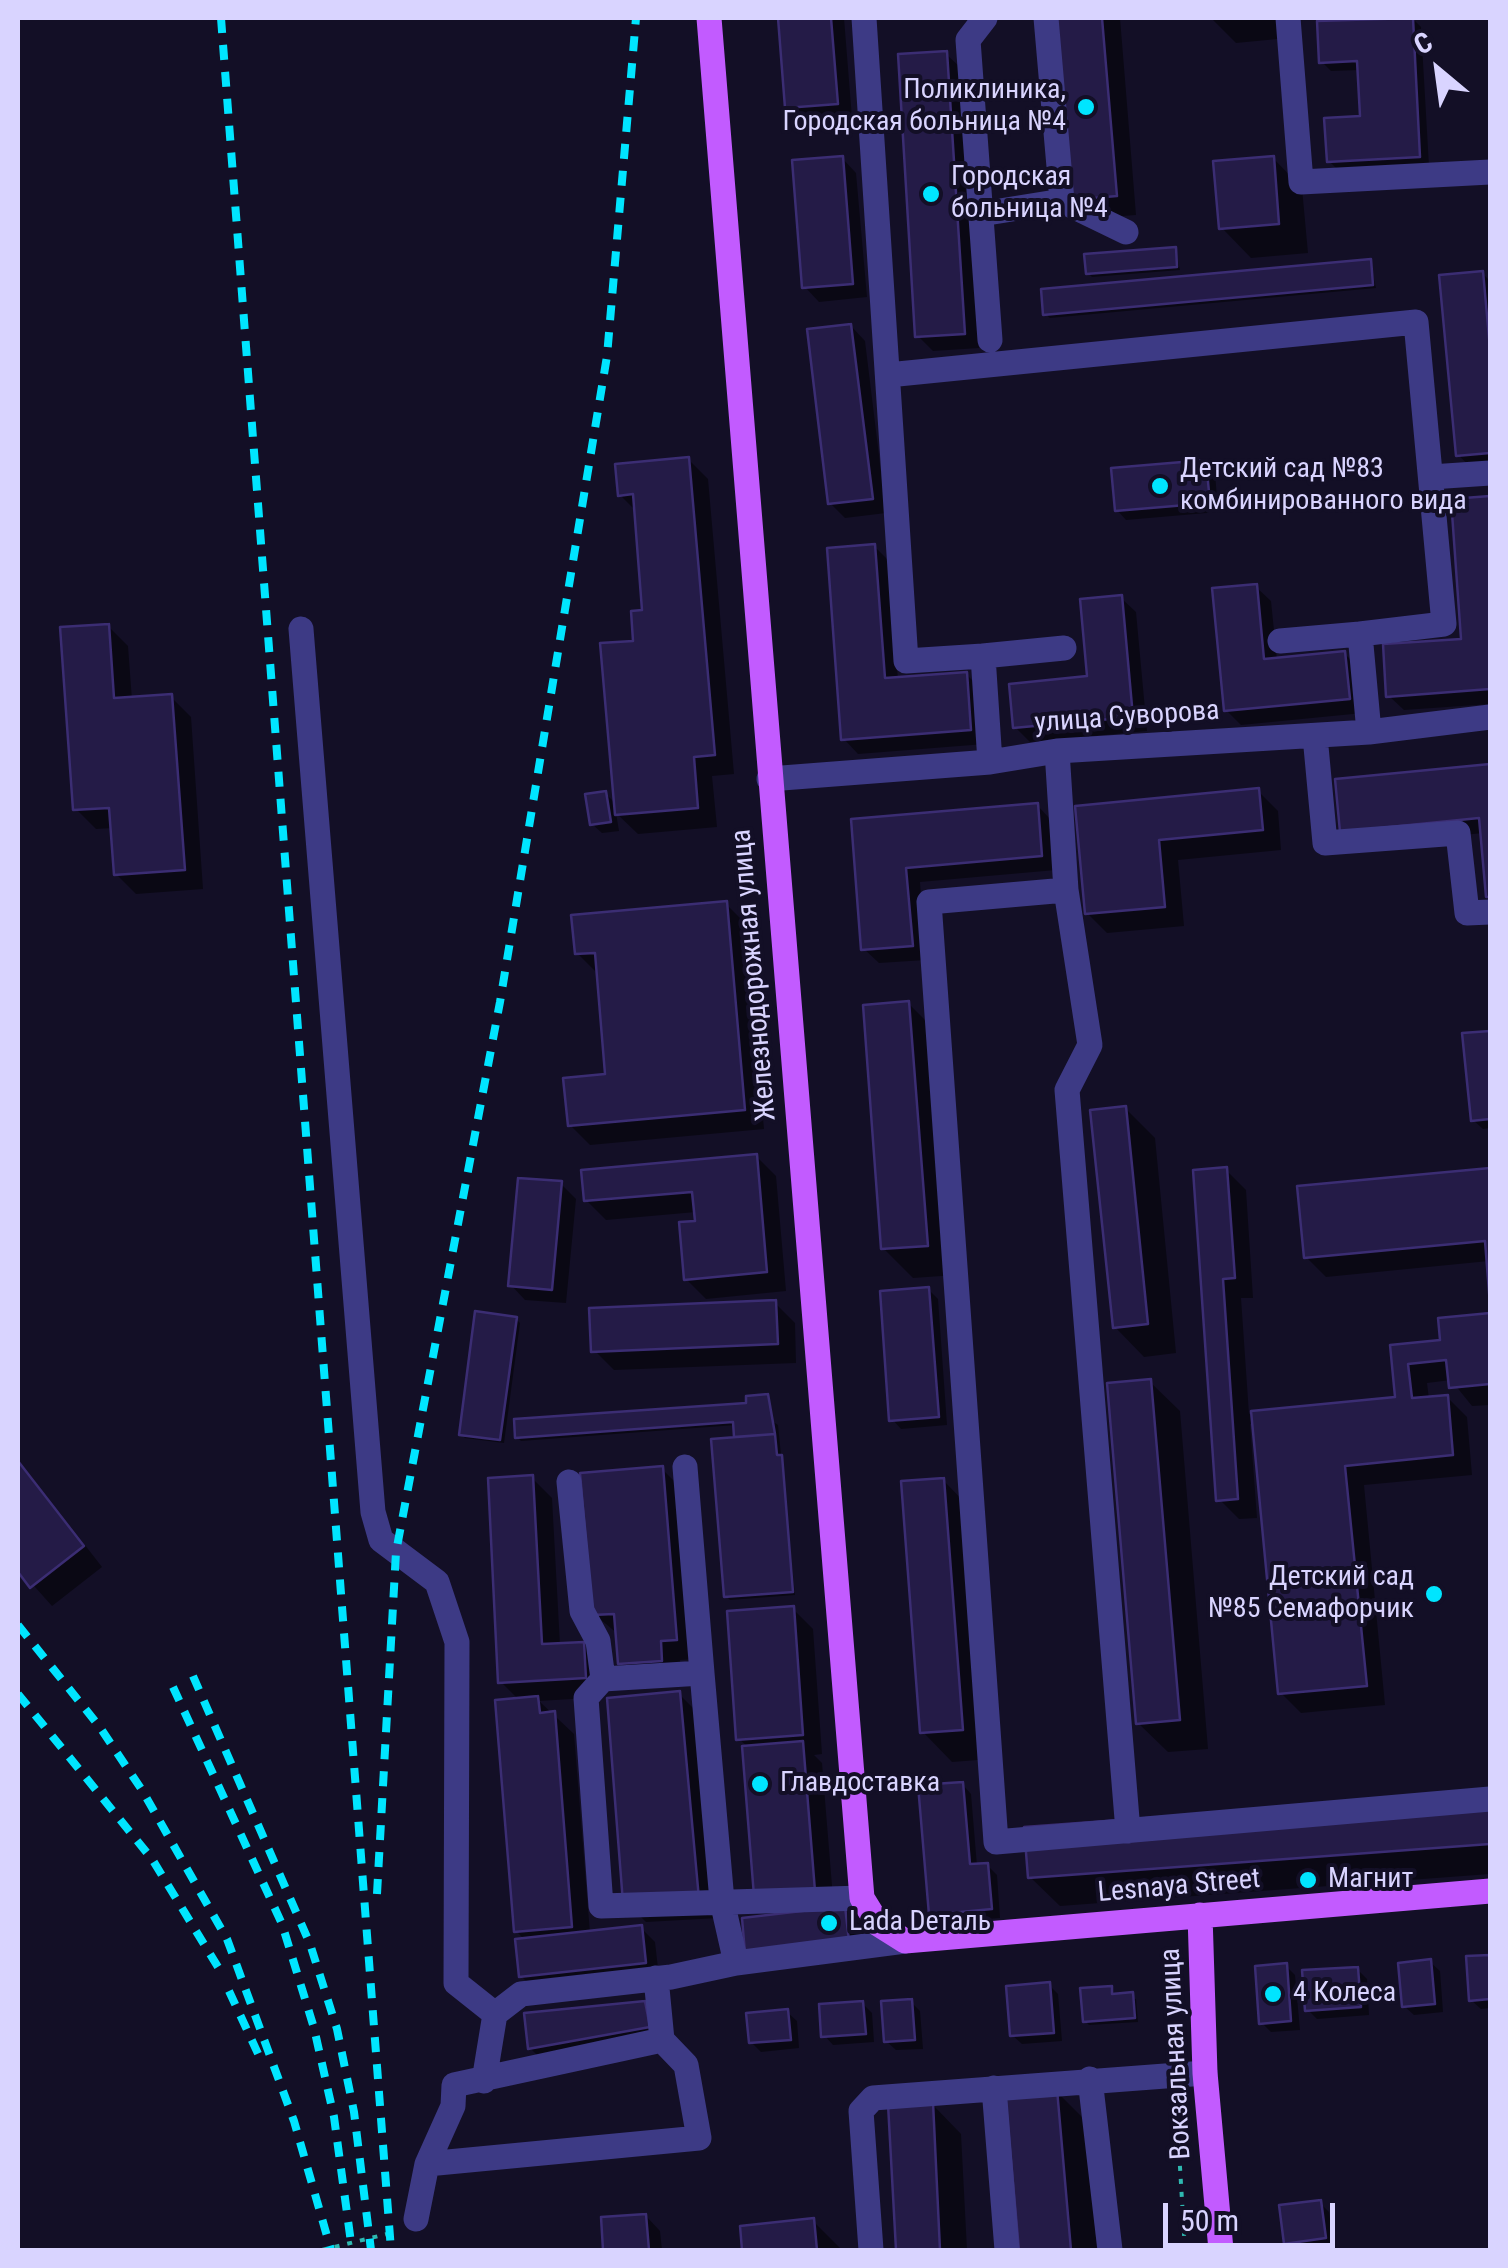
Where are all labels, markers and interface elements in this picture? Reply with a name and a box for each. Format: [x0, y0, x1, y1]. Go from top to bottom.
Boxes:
north arrow [1388, 20, 1488, 120]
text: С [1408, 25, 1438, 62]
place label: Поликлиника, Городская больница №4 [782, 74, 1066, 140]
marker: Поликлиника, Городская больница №4 [1075, 96, 1097, 118]
place label: Городская больница №4 [951, 161, 1108, 227]
marker: Городская больница №4 [920, 183, 942, 205]
place label: Детский сад №83 комбинированного вида [1180, 453, 1467, 519]
marker: Детский сад №83 комбинированного вида [1149, 475, 1171, 497]
street label: улица Суворова [1033, 695, 1221, 741]
street label: Железнодорожная улица [726, 828, 784, 1122]
place label: Детский сад №85 Семафорчик [1208, 1561, 1414, 1627]
marker: Детский сад №85 Семафорчик [1423, 1583, 1445, 1605]
place label: Главдоставка [780, 1767, 940, 1801]
marker: Главдоставка [749, 1773, 771, 1795]
street label: Lesnaya Street [1096, 1863, 1262, 1911]
place label: Магнит [1328, 1863, 1413, 1897]
marker: Магнит [1297, 1869, 1319, 1891]
place label: Lada Dеталь [849, 1906, 991, 1940]
marker: Lada Dеталь [818, 1912, 840, 1934]
street label: Вокзальная улица [1155, 1947, 1199, 2161]
place label: 4 Колеса [1293, 1977, 1396, 2011]
marker: 4 Колеса [1262, 1983, 1284, 2005]
scale bar [1168, 2183, 1340, 2245]
text: 50 m [1180, 2203, 1239, 2238]

